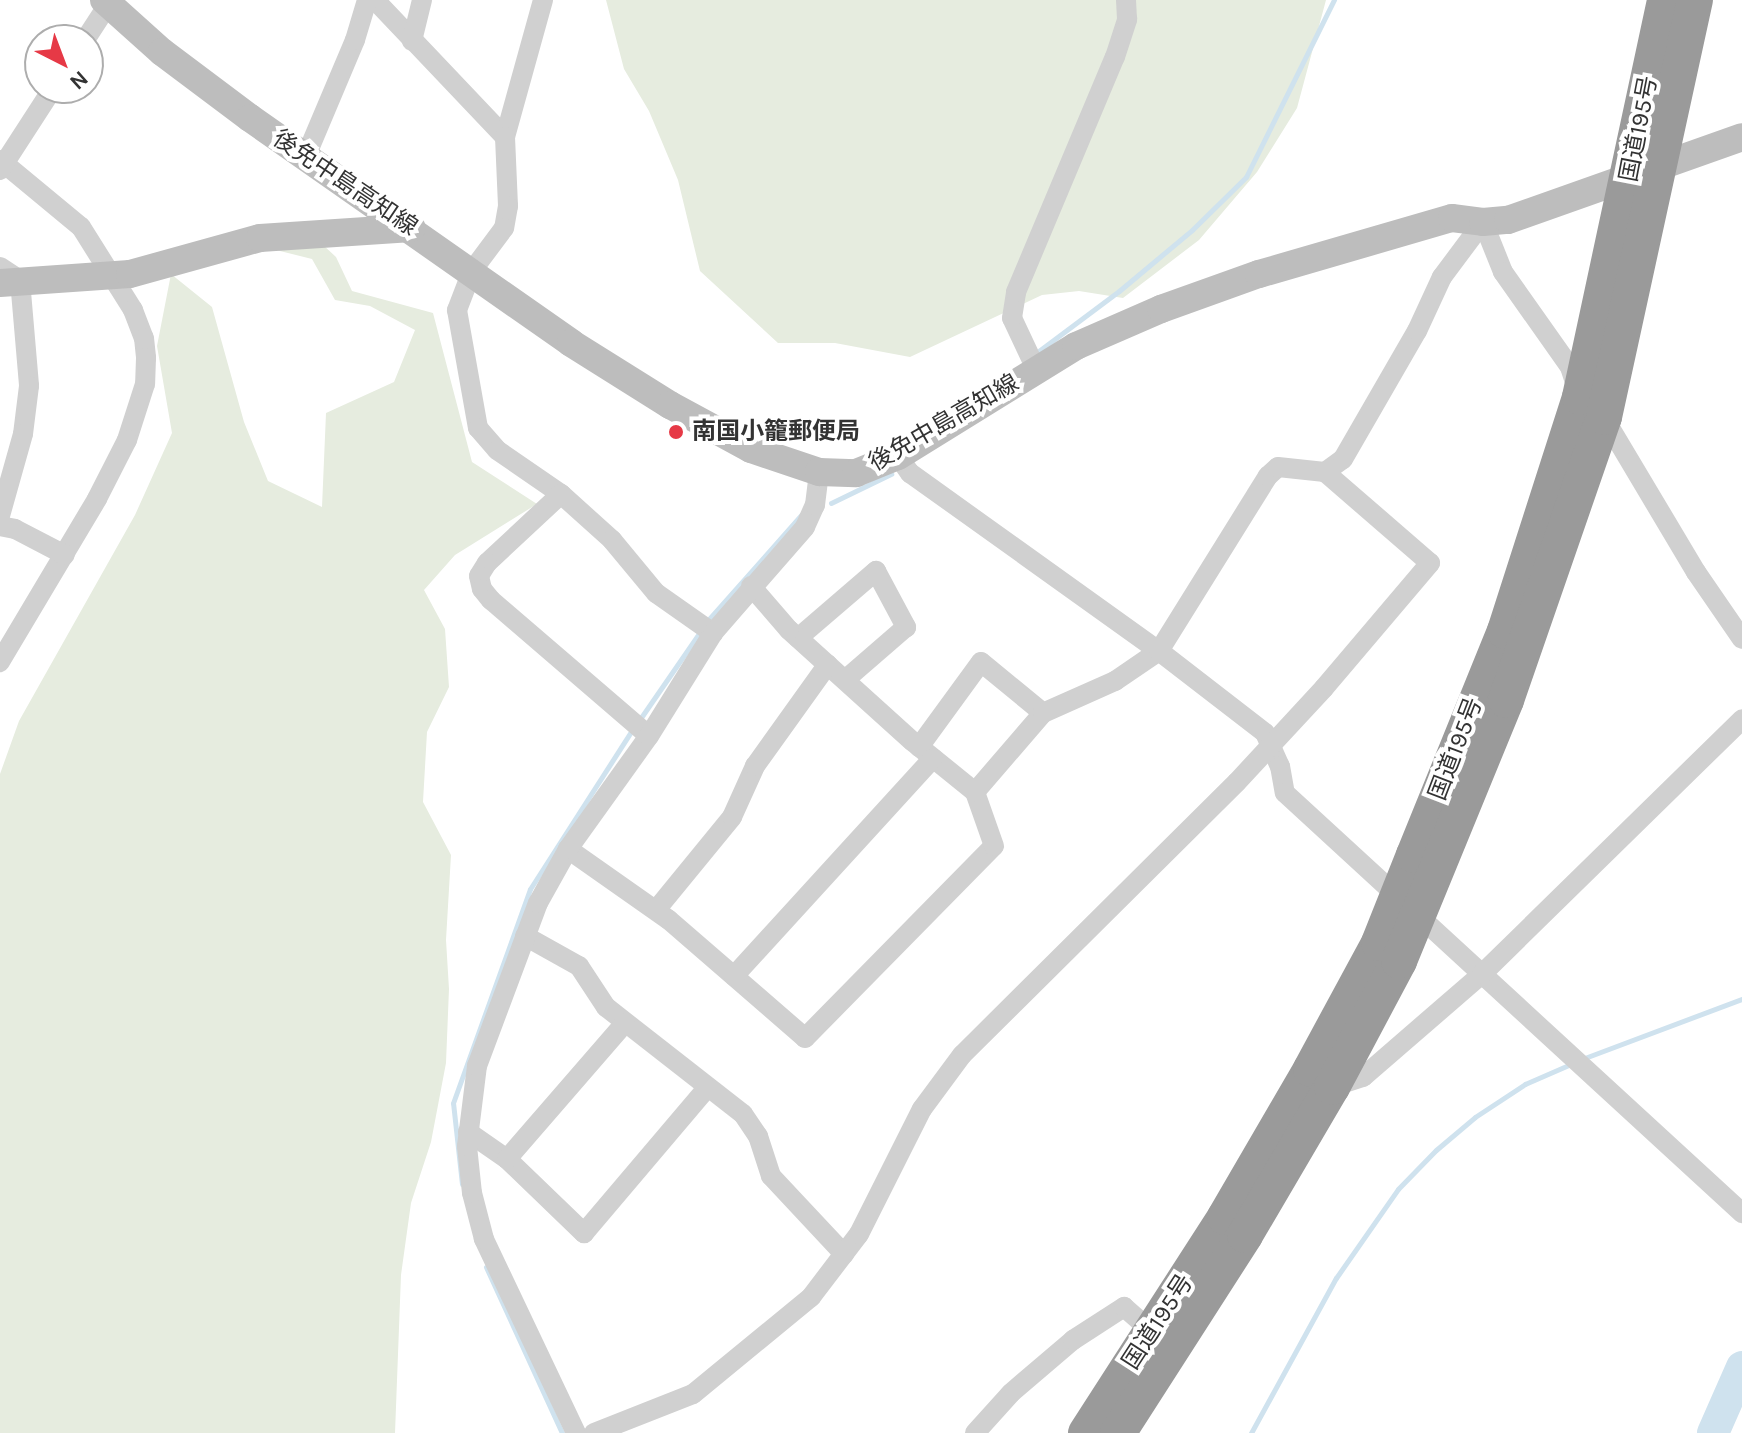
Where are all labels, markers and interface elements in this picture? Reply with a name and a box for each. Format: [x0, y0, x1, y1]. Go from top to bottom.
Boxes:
north arrow [24, 24, 104, 104]
text: N [64, 65, 93, 95]
street label: 国道195号 [1615, 74, 1663, 184]
street label: 後免中島高知線 [267, 124, 423, 242]
street label: 後免中島高知線 [864, 369, 1024, 477]
place label: 南国小籠郵便局 [692, 418, 860, 446]
marker: 南国小籠郵便局 [667, 423, 685, 441]
street label: 国道195号 [1423, 694, 1489, 804]
street label: 国道195号 [1117, 1269, 1199, 1375]

